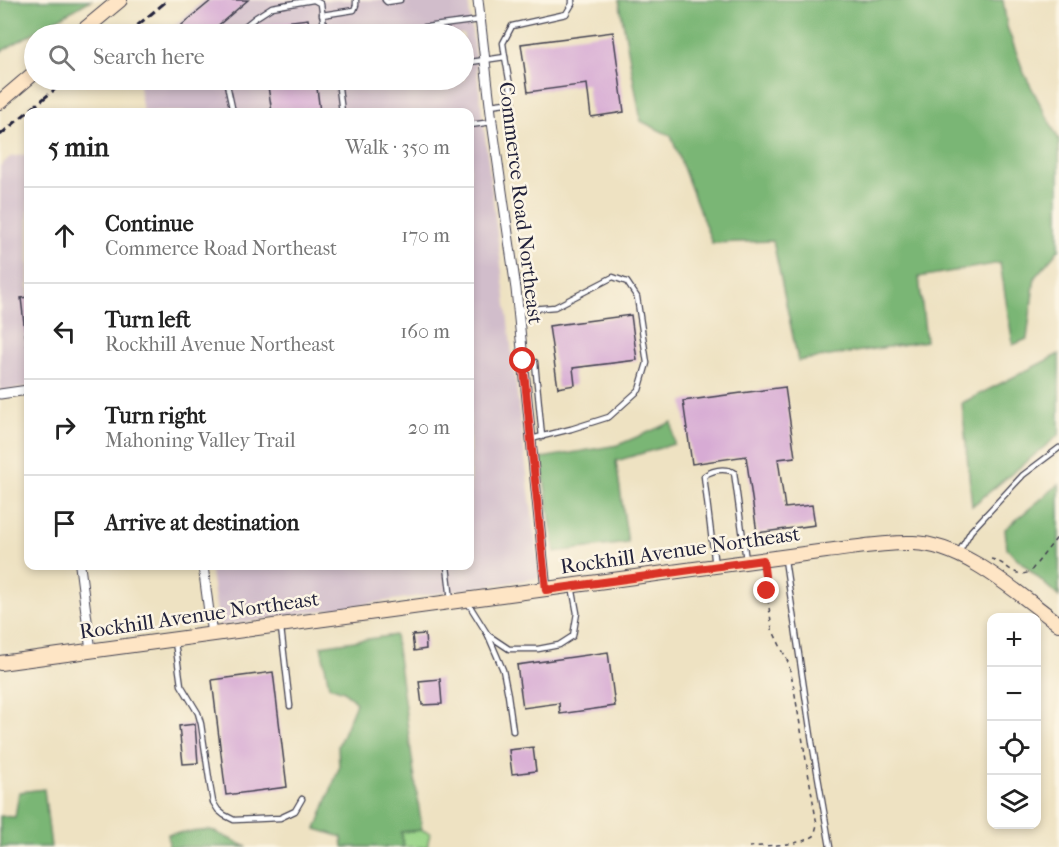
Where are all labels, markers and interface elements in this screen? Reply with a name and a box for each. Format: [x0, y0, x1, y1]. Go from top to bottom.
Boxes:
search box [24, 24, 474, 90]
icon: search [45, 41, 78, 74]
text: Search here [93, 44, 205, 70]
street label: Commerce Road Northeast [494, 81, 548, 326]
text: 5 min [48, 132, 109, 163]
text: Walk · 350 m [345, 136, 450, 159]
text: Continue [105, 211, 194, 237]
icon: ahead [48, 219, 81, 252]
text: 170 m [401, 224, 450, 247]
text: Commerce Road Northeast [105, 237, 337, 260]
text: Turn left [105, 307, 191, 333]
icon: left [48, 315, 81, 348]
text: 160 m [400, 320, 450, 343]
text: Rockhill Avenue Northeast [105, 333, 335, 356]
route start [509, 347, 535, 373]
text: Turn right [105, 403, 206, 429]
icon: right [48, 411, 81, 444]
text: 20 m [408, 416, 450, 439]
text: Mahoning Valley Trail [105, 429, 296, 452]
icon: arrive [48, 507, 81, 540]
text: Arrive at destination [105, 510, 299, 536]
street label: Rockhill Avenue Northeast [559, 521, 802, 579]
route end [753, 577, 779, 603]
street label: Rockhill Avenue Northeast [78, 586, 321, 644]
map controls [987, 613, 1041, 829]
button: + [987, 613, 1041, 667]
button: − [987, 667, 1041, 721]
button: locate [987, 721, 1041, 775]
button: layers [987, 775, 1041, 829]

